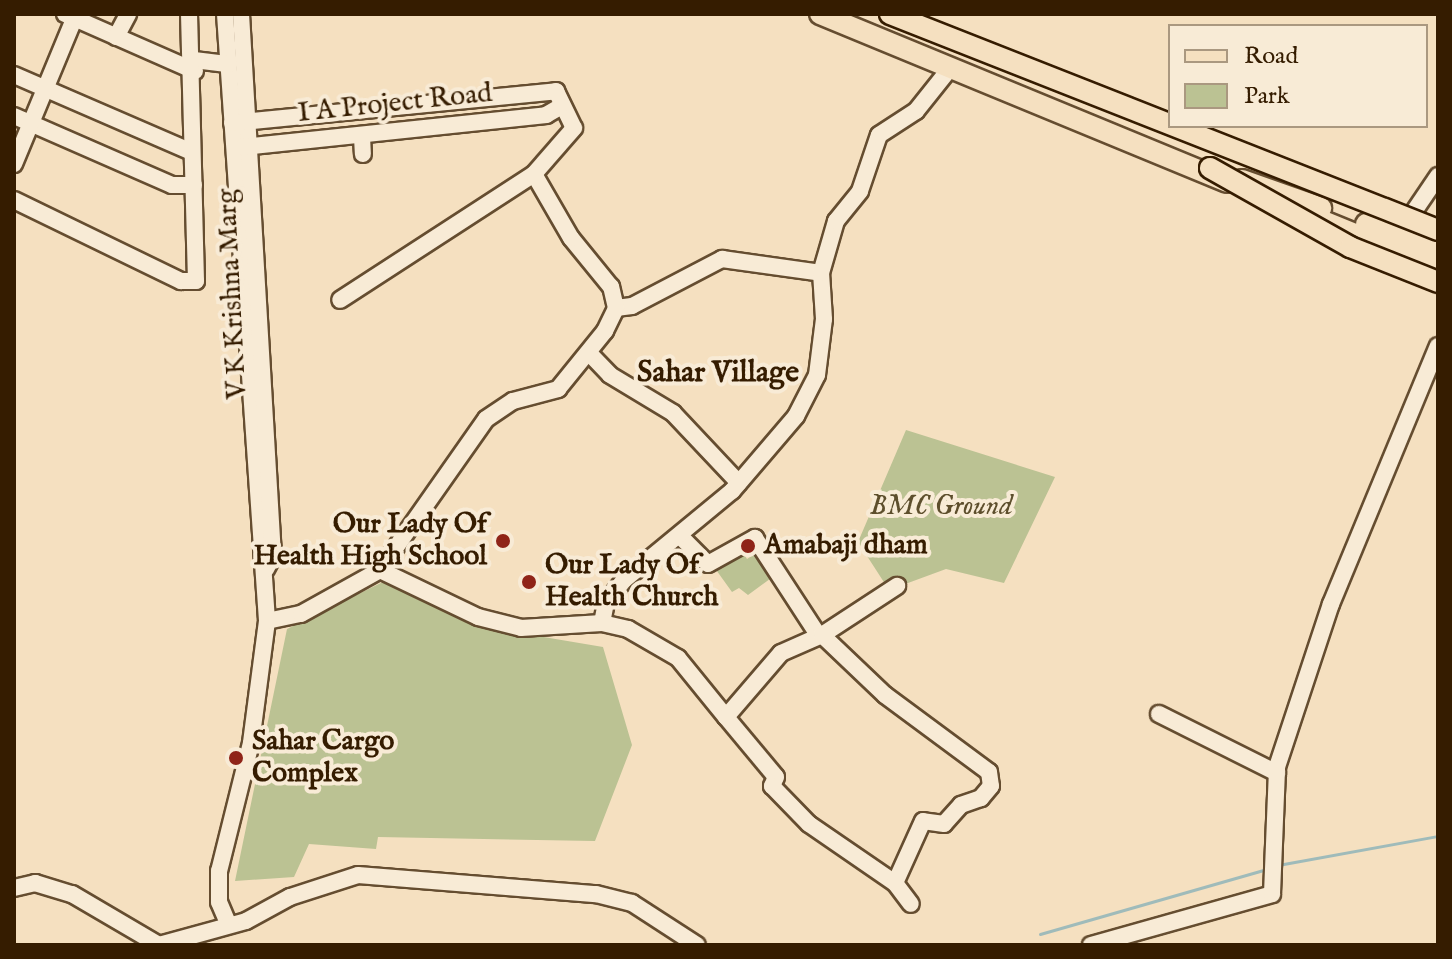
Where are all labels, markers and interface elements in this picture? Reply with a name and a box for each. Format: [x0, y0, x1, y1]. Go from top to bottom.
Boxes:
legend [1168, 24, 1428, 128]
text: Road [1244, 41, 1298, 72]
street label: I A Project Road [296, 77, 494, 131]
text: Park [1244, 81, 1290, 112]
street label: V K Krishna Marg [211, 188, 255, 400]
district label: Sahar Village [637, 355, 799, 391]
park label: BMC Ground [870, 490, 1012, 524]
place label: Our Lady Of Health High School [253, 508, 487, 574]
place label: Amabaji dham [764, 529, 928, 563]
marker: Our Lady Of Health High School [494, 532, 512, 550]
marker: Amabaji dham [739, 537, 757, 555]
place label: Our Lady Of Health Church [545, 549, 718, 615]
marker: Our Lady Of Health Church [520, 573, 538, 591]
place label: Sahar Cargo Complex [252, 725, 394, 791]
marker: Sahar Cargo Complex [227, 749, 245, 767]

